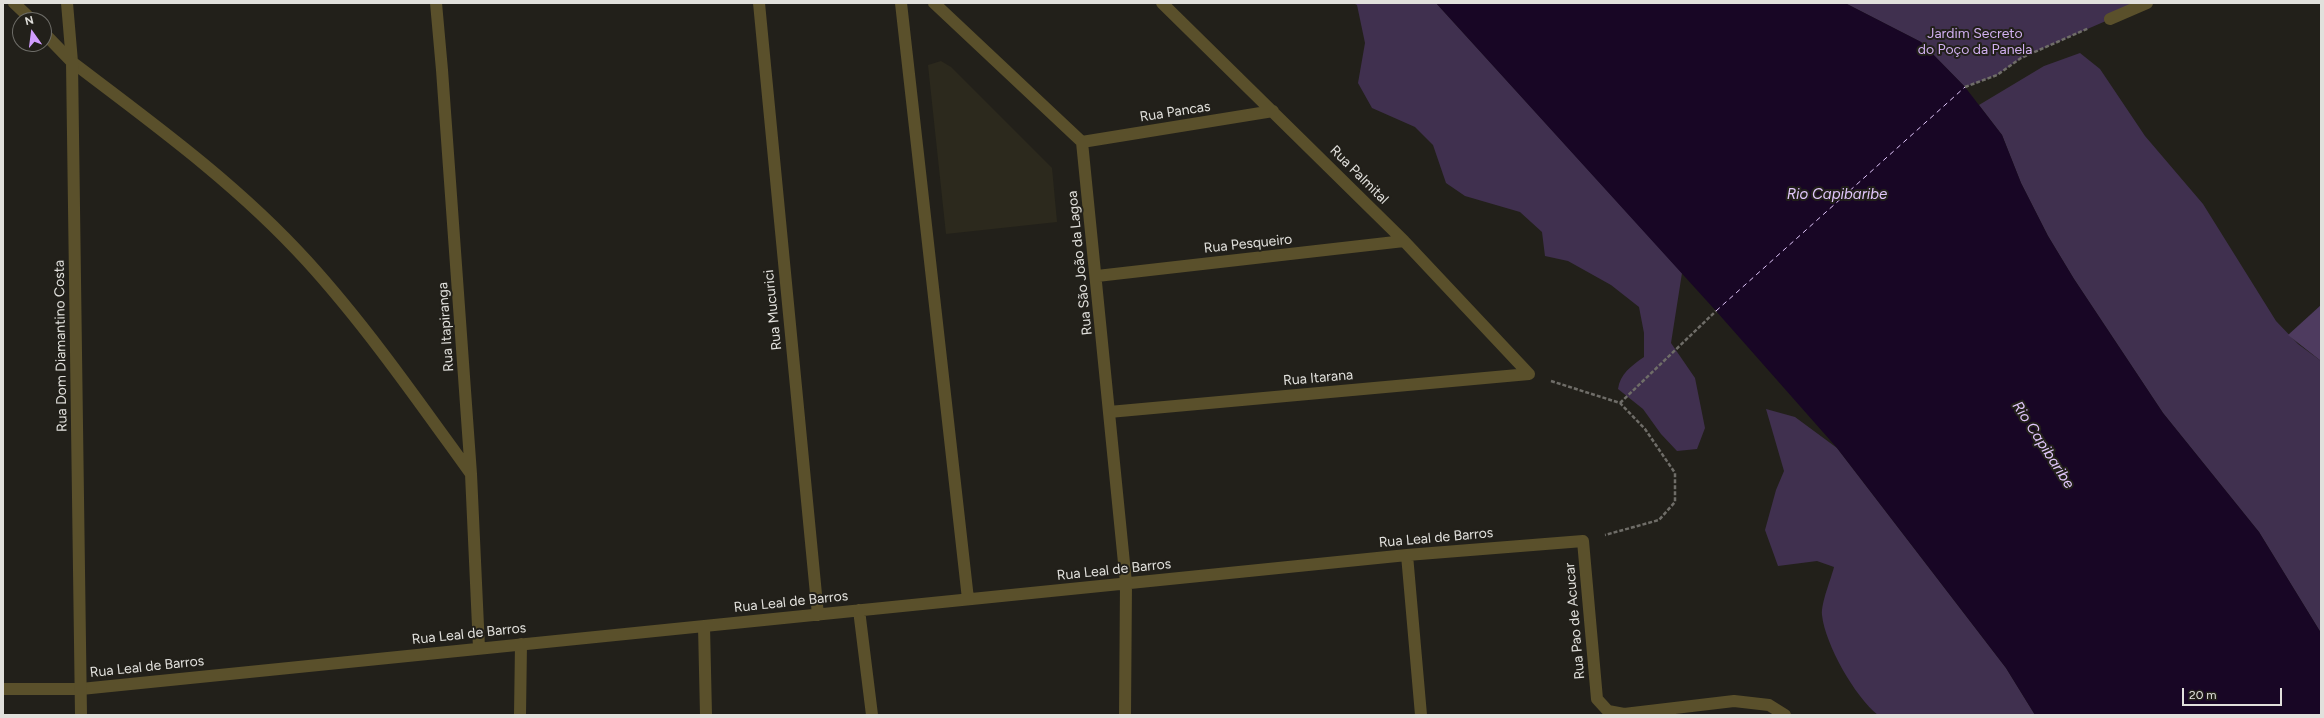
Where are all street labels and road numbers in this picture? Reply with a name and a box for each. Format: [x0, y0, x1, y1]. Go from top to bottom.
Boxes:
street label: Rua Pancas [1138, 98, 1212, 126]
street label: Rua Palmital [1326, 142, 1392, 208]
street label: Rua São João da Lagoa [1064, 190, 1096, 336]
street label: Rua Pesqueiro [1203, 231, 1293, 257]
street label: Rua Dom Diamantino Costa [51, 260, 71, 432]
street label: Rua Mucurici [760, 269, 786, 351]
street label: Rua Itapiranga [434, 282, 458, 372]
street label: Rua Itarana [1282, 367, 1354, 389]
street label: Rua Leal de Barros [1378, 525, 1494, 551]
street label: Rua Leal de Barros [1056, 556, 1172, 584]
street label: Rua Pao de Acucar [1562, 562, 1588, 680]
street label: Rua Leal de Barros [733, 588, 849, 616]
street label: Rua Leal de Barros [411, 620, 527, 648]
street label: Rua Leal de Barros [89, 653, 205, 681]

